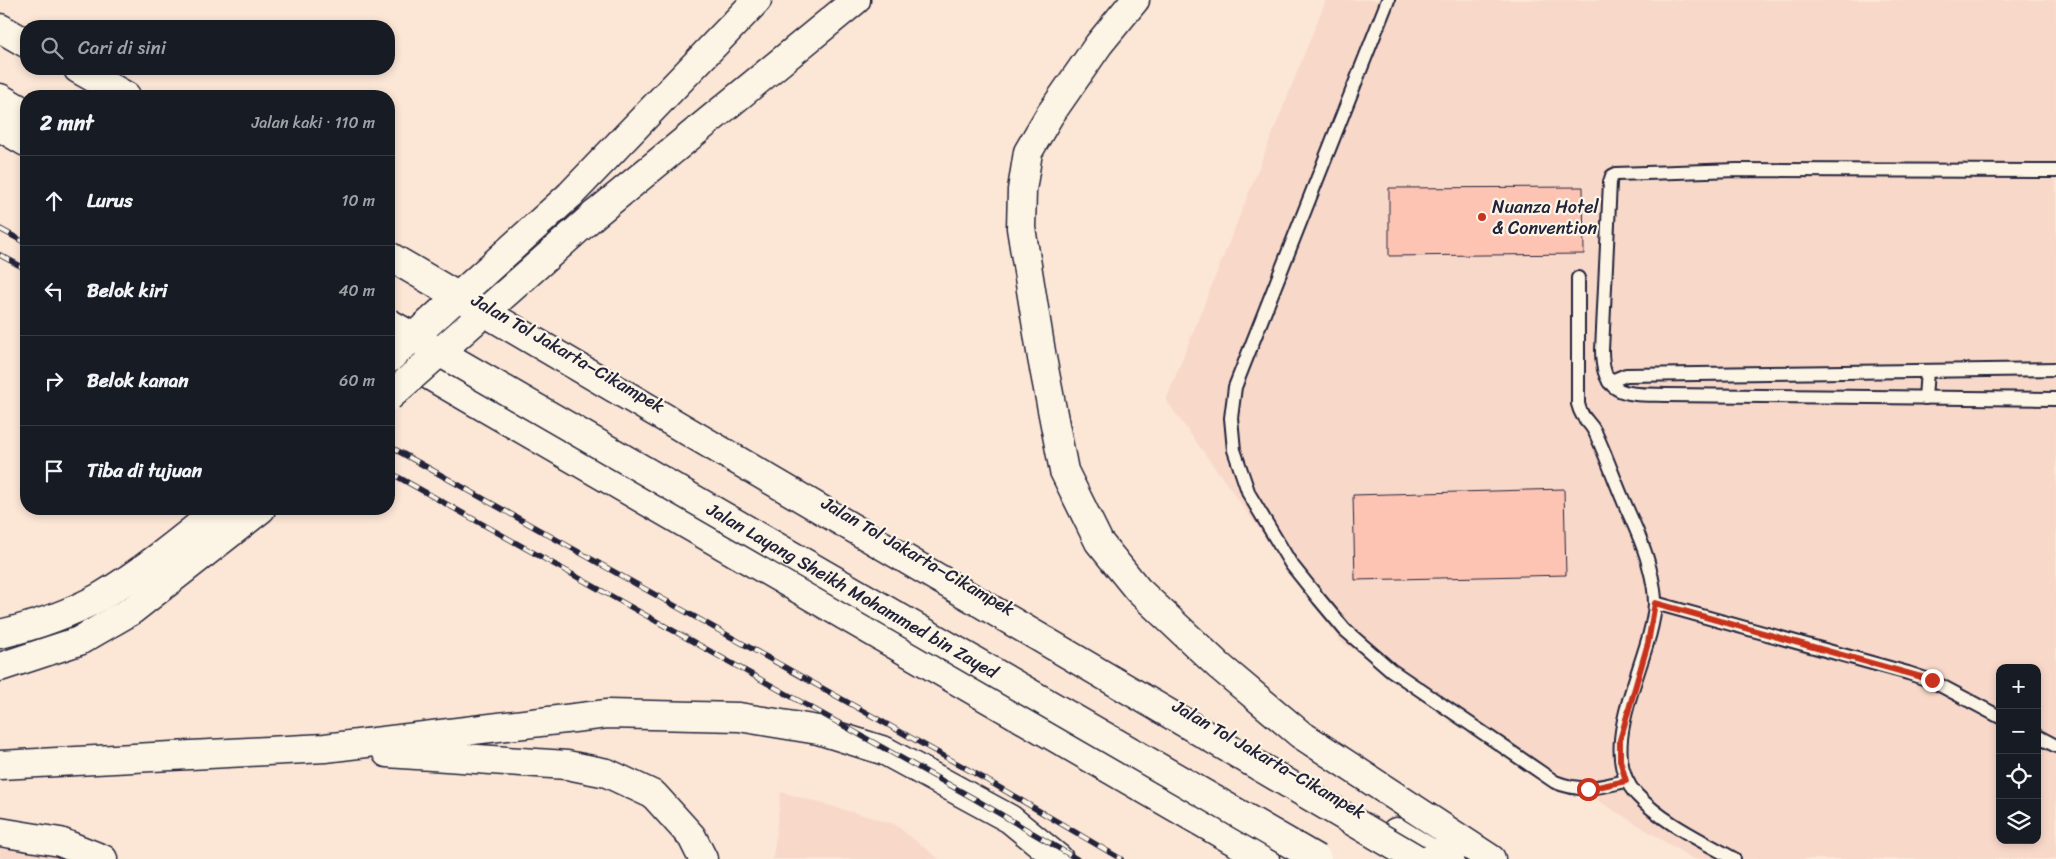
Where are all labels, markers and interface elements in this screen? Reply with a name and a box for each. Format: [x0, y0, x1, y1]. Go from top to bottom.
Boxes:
search box [20, 20, 395, 75]
text: Cari di sini [78, 31, 166, 64]
icon: search [38, 34, 66, 62]
text: 2 mnt [40, 104, 94, 142]
text: Jalan kaki · 110 m [252, 108, 375, 137]
text: Lurus [87, 184, 133, 217]
text: 10 m [342, 186, 375, 215]
icon: ahead [40, 187, 68, 215]
place label: Nuanza Hotel & Convention [1492, 191, 1600, 244]
marker: Nuanza Hotel & Convention [1476, 211, 1488, 223]
text: Belok kiri [87, 274, 167, 307]
text: 40 m [338, 276, 375, 305]
icon: left [40, 277, 68, 305]
street label: Jalan Tol Jakarta–Cikampek [464, 284, 671, 422]
text: Belok kanan [87, 364, 189, 397]
text: 60 m [339, 366, 375, 395]
icon: right [40, 367, 68, 395]
text: Tiba di tujuan [87, 454, 202, 487]
icon: arrive [40, 457, 68, 485]
street label: Jalan Tol Jakarta–Cikampek [814, 487, 1021, 625]
street label: Jalan Layang Sheikh Mohammed bin Zayed [700, 493, 1005, 688]
map controls [1996, 664, 2041, 844]
button: + [1996, 664, 2041, 709]
route end [1921, 669, 1944, 692]
street label: Jalan Tol Jakarta–Cikampek [1165, 690, 1372, 828]
button: − [1996, 709, 2041, 754]
button: locate [1996, 754, 2041, 799]
route start [1577, 778, 1600, 801]
button: layers [1996, 799, 2041, 844]

